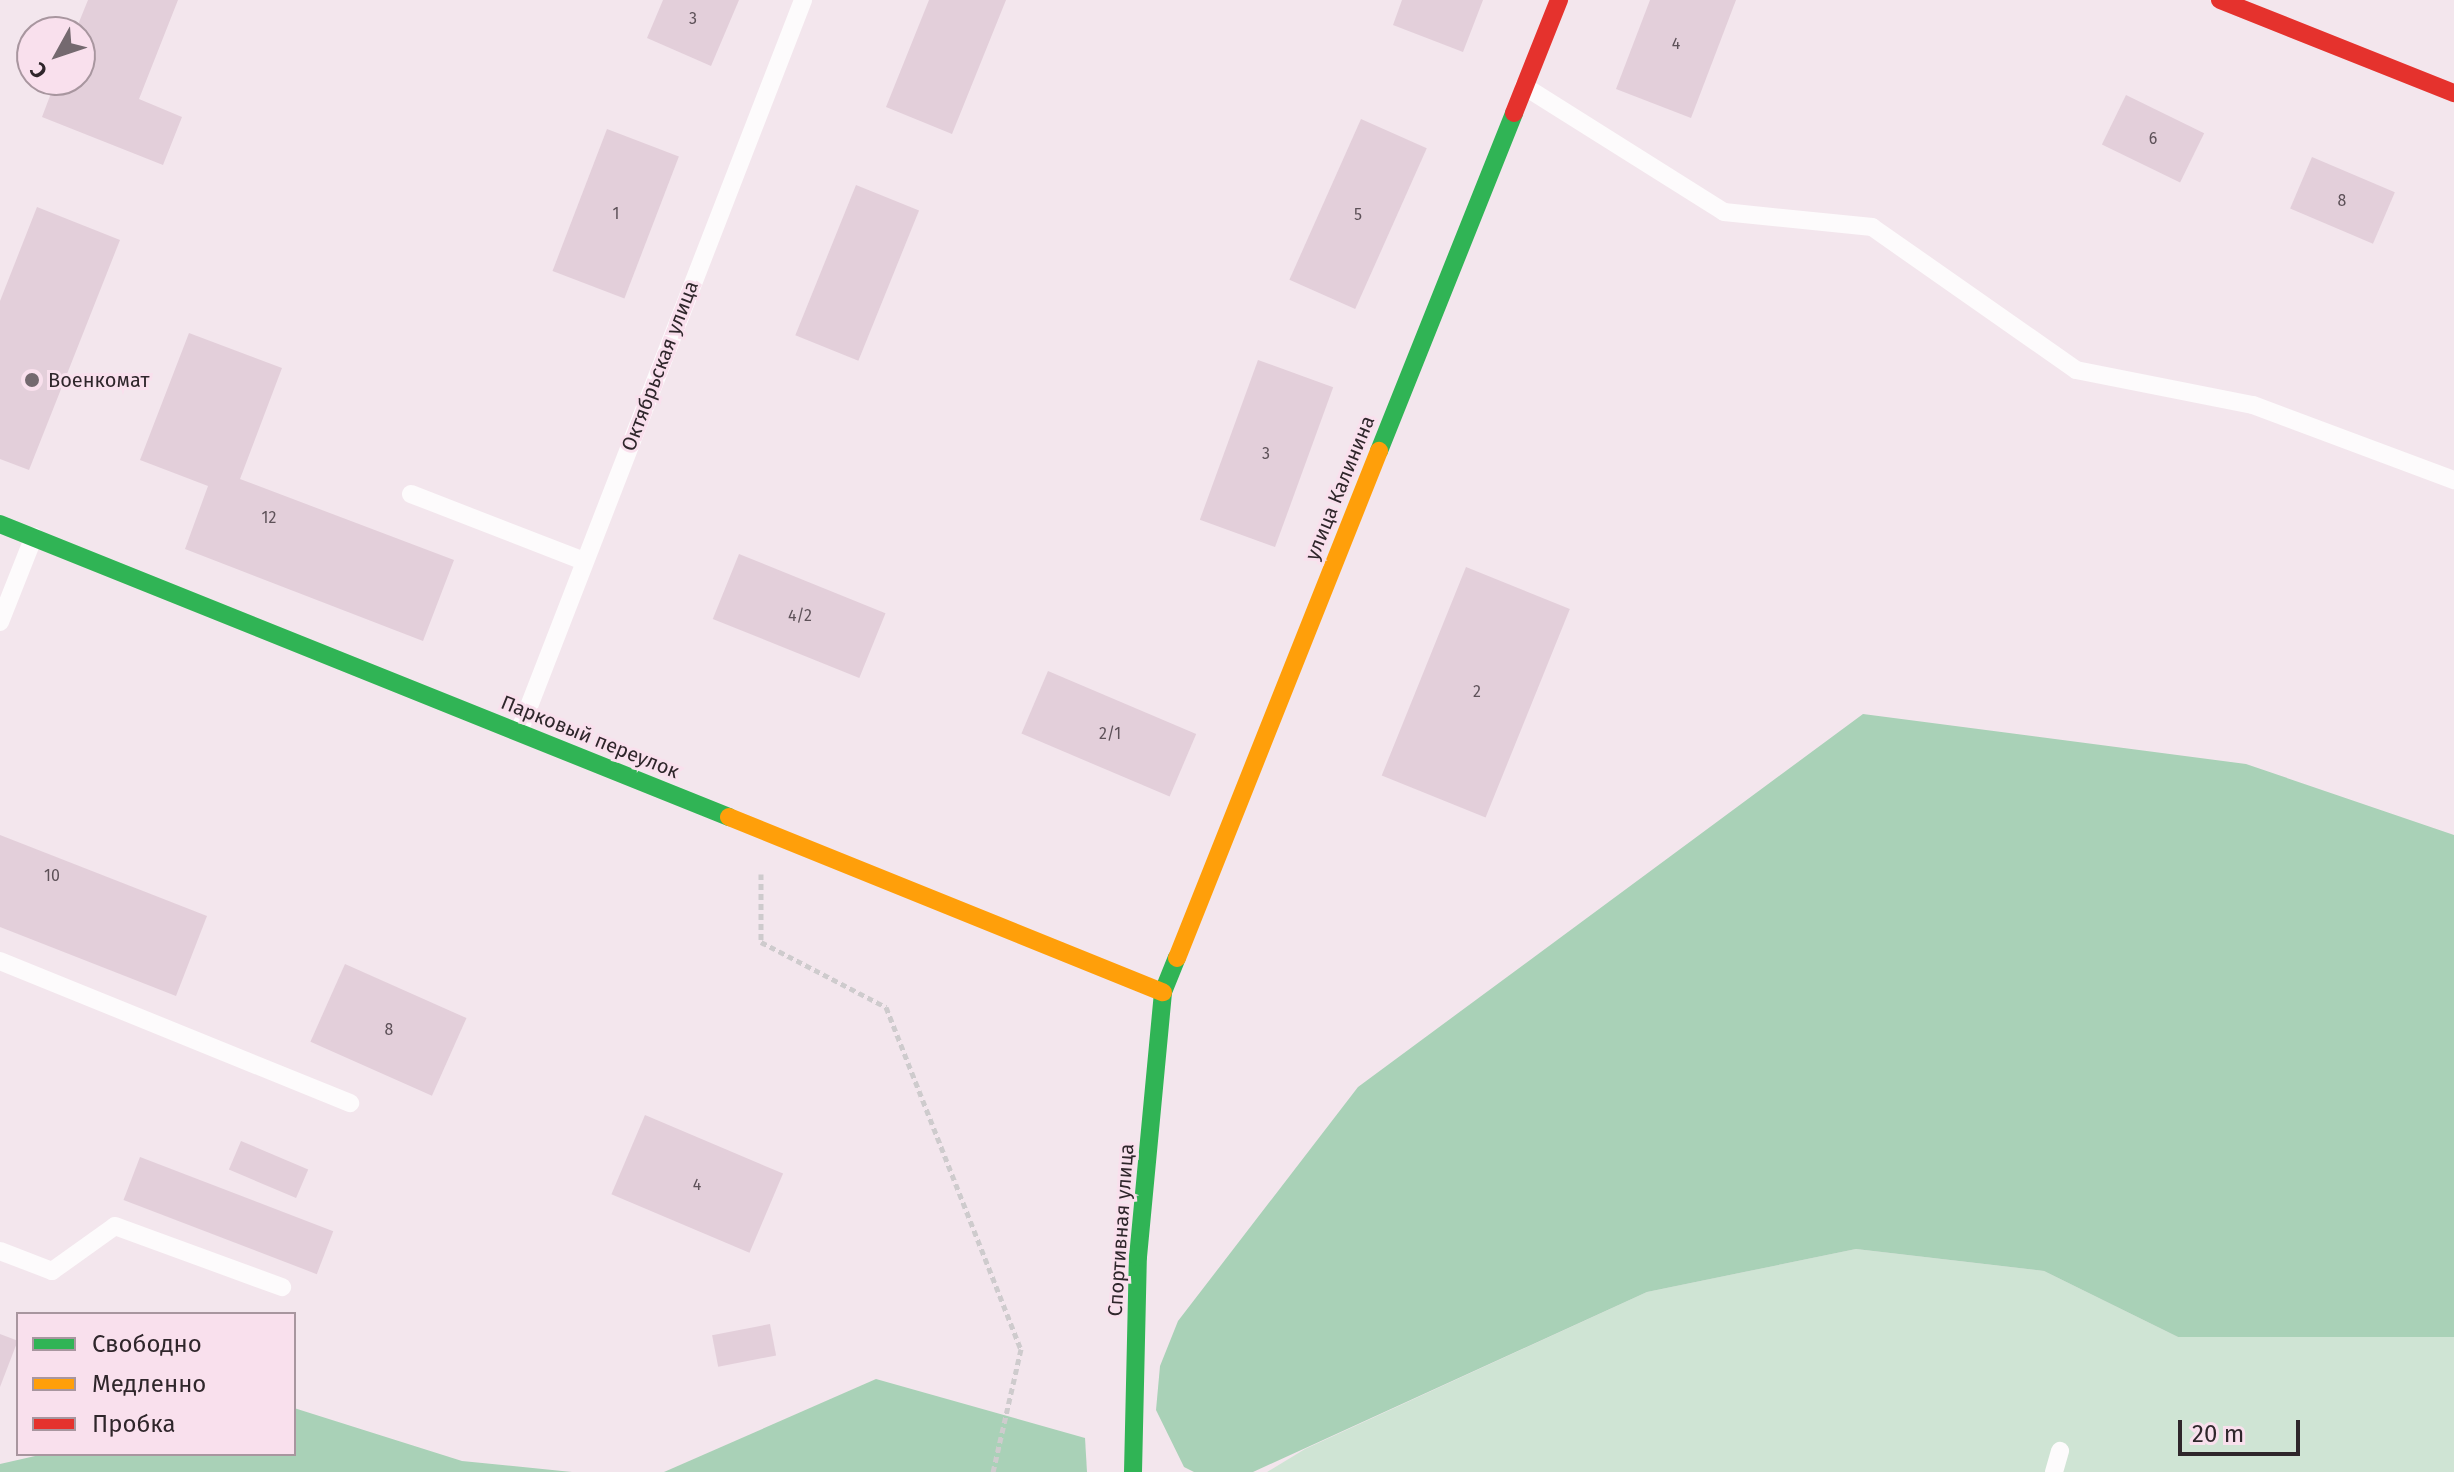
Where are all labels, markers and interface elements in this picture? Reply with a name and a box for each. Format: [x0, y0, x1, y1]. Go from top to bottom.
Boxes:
house number: 3 [689, 9, 697, 29]
north arrow [16, 16, 96, 96]
house number: 4 [1672, 34, 1680, 54]
text: С [24, 57, 53, 84]
house number: 6 [2149, 129, 2157, 149]
house number: 8 [2338, 191, 2346, 211]
house number: 1 [613, 204, 619, 224]
house number: 5 [1354, 205, 1362, 225]
street label: Октябрьская улица [617, 278, 703, 454]
place label: Военкомат [48, 368, 149, 392]
marker: Военкомат [23, 371, 41, 389]
street label: улица Калинина [1300, 412, 1380, 564]
house number: 3 [1262, 444, 1270, 464]
house number: 12 [262, 508, 276, 528]
house number: 4/2 [788, 606, 812, 626]
house number: 2 [1473, 682, 1481, 702]
street label: Парковый переулок [497, 690, 683, 784]
house number: 2/1 [1099, 724, 1121, 744]
house number: 10 [44, 866, 60, 886]
house number: 8 [385, 1020, 393, 1040]
street label: Спортивная улица [1103, 1143, 1139, 1317]
house number: 4 [693, 1175, 701, 1195]
legend [16, 1312, 296, 1456]
text: Свободно [92, 1330, 202, 1358]
text: Медленно [92, 1370, 206, 1398]
scale bar [2182, 1404, 2304, 1454]
text: Пробка [92, 1410, 176, 1438]
text: 20 m [2192, 1420, 2244, 1448]

